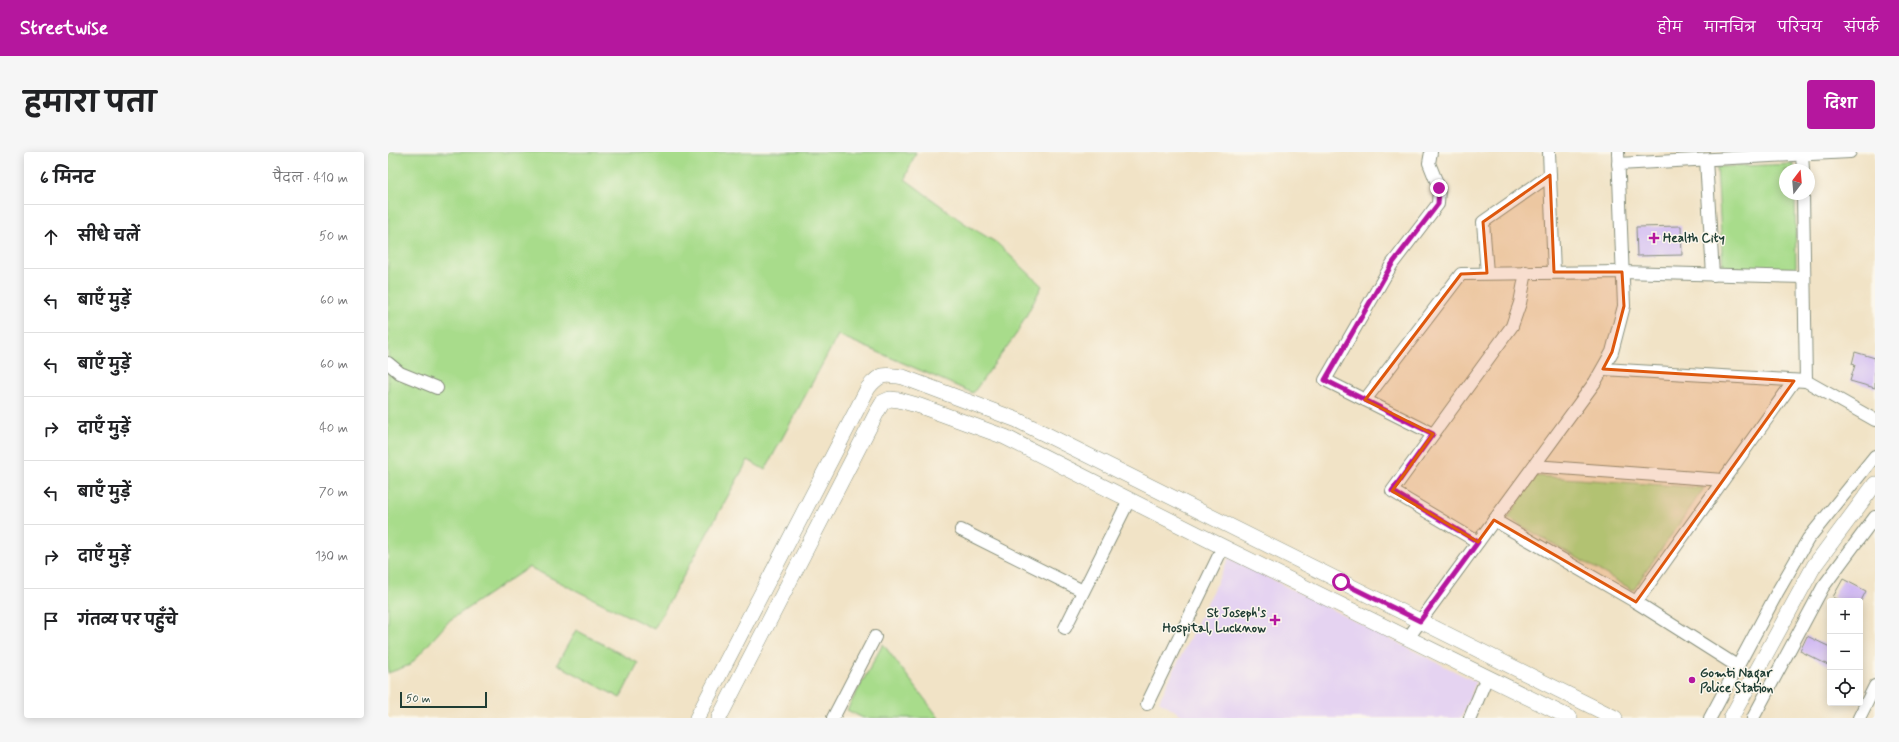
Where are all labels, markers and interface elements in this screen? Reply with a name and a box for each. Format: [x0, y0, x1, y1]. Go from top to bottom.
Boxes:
text: Streetwise [20, 16, 108, 41]
text: होम [1658, 19, 1682, 37]
text: मानचित्र [1704, 19, 1756, 37]
text: परिचय [1778, 19, 1822, 37]
text: संपर्क [1844, 19, 1879, 37]
button: दिशा [1807, 80, 1875, 129]
text: हमारा पता [24, 86, 156, 123]
north arrow [1779, 164, 1815, 200]
text: 6 मिनट [40, 167, 95, 189]
text: पैदल · 410 m [273, 170, 348, 187]
route end [1430, 179, 1448, 197]
icon: ahead [40, 226, 62, 248]
text: सीधे चलें [78, 227, 140, 247]
text: 50 m [319, 228, 348, 245]
place label: Health City [1663, 230, 1725, 247]
marker: Health City [1648, 232, 1660, 244]
icon: left [40, 290, 62, 312]
text: बाएँ मुड़ें [78, 291, 131, 311]
text: 60 m [320, 292, 348, 309]
icon: left [40, 354, 62, 376]
text: बाएँ मुड़ें [78, 355, 131, 375]
text: 60 m [320, 356, 348, 373]
icon: right [40, 418, 62, 440]
text: दाएँ मुड़ें [78, 419, 130, 439]
text: 40 m [319, 420, 348, 437]
icon: left [40, 482, 62, 504]
text: बाएँ मुड़ें [78, 483, 131, 503]
text: 70 m [319, 484, 348, 501]
icon: right [40, 546, 62, 568]
text: दाएँ मुड़ें [78, 547, 130, 567]
text: 130 m [315, 548, 348, 565]
route start [1332, 573, 1350, 591]
map controls [1827, 598, 1863, 706]
button: + [1827, 598, 1863, 634]
place label: St Joseph's Hospital, Lucknow [1163, 605, 1266, 637]
icon: arrive [40, 610, 62, 632]
text: गंतव्य पर पहुँचे [78, 611, 177, 631]
marker: St Joseph's Hospital, Lucknow [1269, 614, 1281, 626]
button: − [1827, 634, 1863, 670]
place label: Gomti Nagar Police Station [1700, 665, 1774, 697]
button: locate [1827, 670, 1863, 706]
marker: Gomti Nagar Police Station [1687, 675, 1697, 685]
scale bar [400, 690, 487, 709]
text: 50 m [406, 692, 431, 706]

